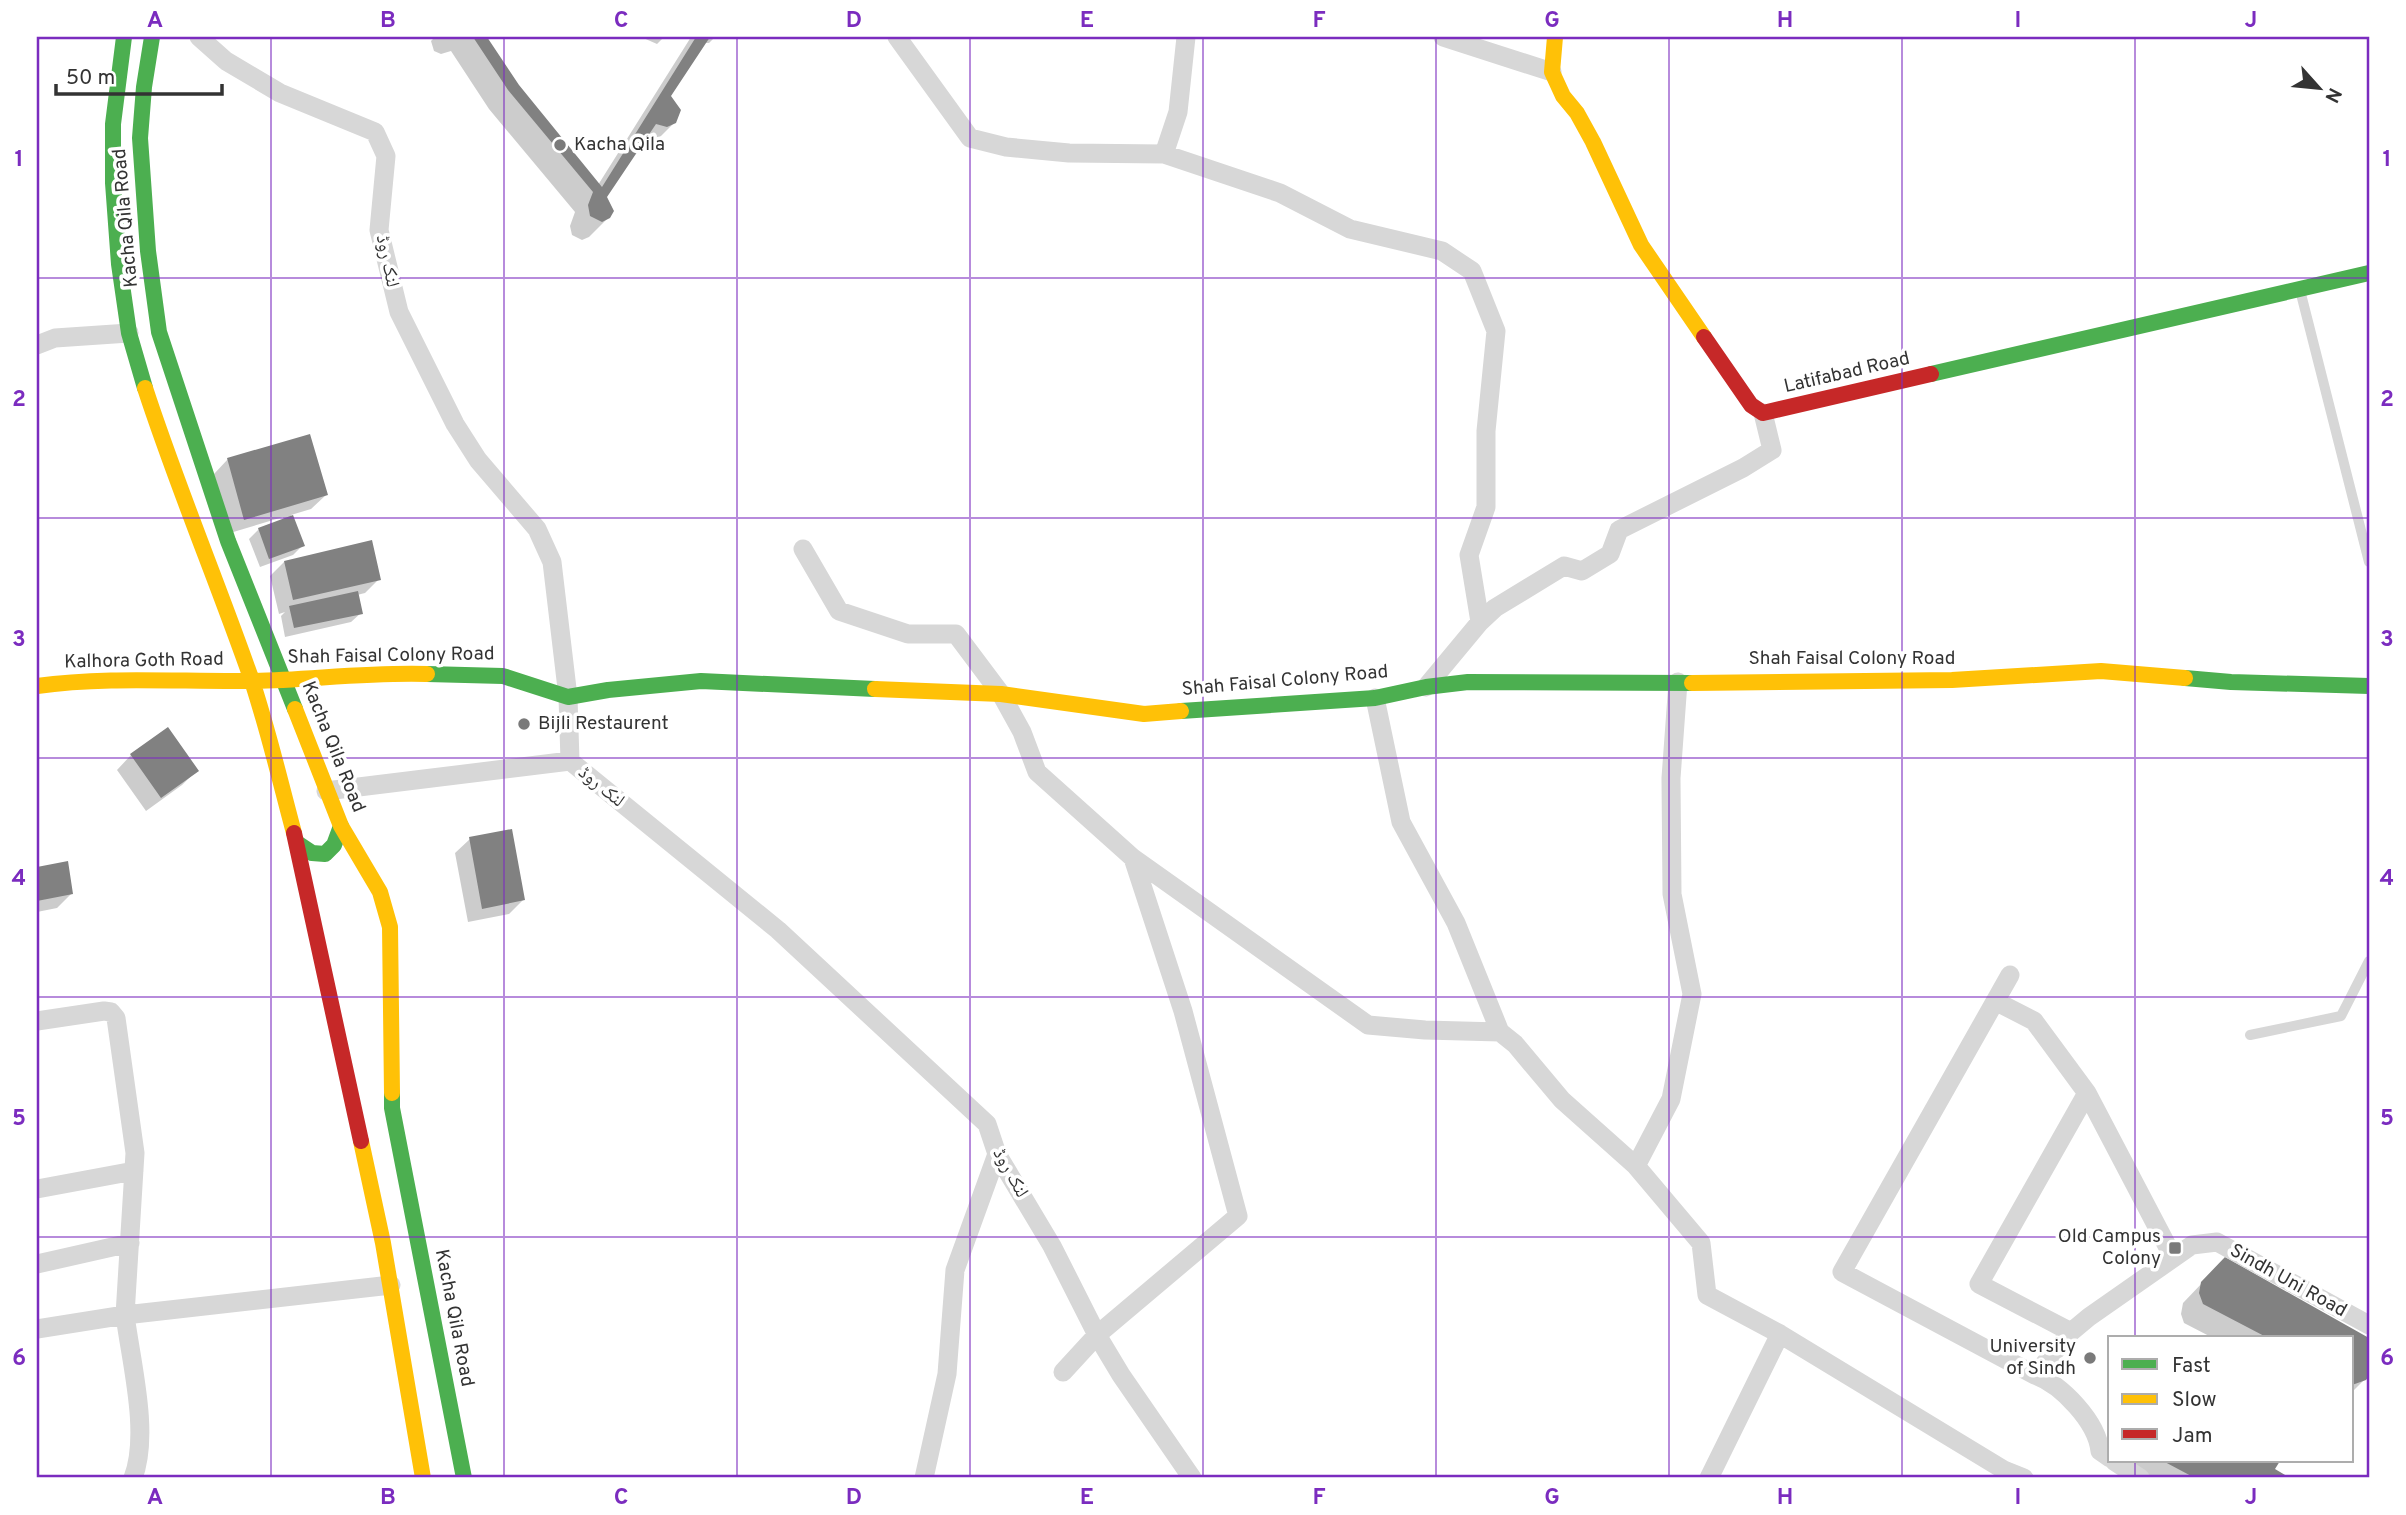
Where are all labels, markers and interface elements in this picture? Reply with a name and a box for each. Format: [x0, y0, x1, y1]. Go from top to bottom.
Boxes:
text: A [147, 7, 163, 36]
text: B [380, 7, 396, 36]
text: C [614, 7, 628, 36]
text: D [846, 7, 862, 36]
text: E [1080, 7, 1094, 36]
text: F [1312, 7, 1326, 36]
text: G [1544, 7, 1560, 36]
text: H [1777, 7, 1793, 36]
text: I [2015, 7, 2021, 36]
text: J [2245, 7, 2257, 36]
scale bar [56, 52, 222, 96]
north arrow [2284, 52, 2354, 122]
text: 50 m [66, 65, 115, 92]
text: N [2319, 83, 2346, 106]
place label: Kacha Qila [574, 133, 665, 157]
marker: Kacha Qila [552, 137, 568, 153]
text: 1 [14, 146, 24, 175]
text: 1 [2382, 146, 2392, 175]
street label: Kacha Qila Road [108, 148, 144, 288]
street label: لنک روڈ [370, 233, 404, 289]
street label: Latifabad Road [1782, 347, 1912, 399]
text: 2 [12, 386, 26, 415]
text: 2 [2380, 386, 2394, 415]
text: 3 [12, 626, 26, 655]
text: 3 [2380, 626, 2394, 655]
street label: Shah Faisal Colony Road [287, 642, 495, 670]
street label: Shah Faisal Colony Road [1748, 647, 1956, 671]
street label: Kalhora Goth Road [64, 648, 224, 674]
street label: Shah Faisal Colony Road [1181, 660, 1389, 702]
street label: Kacha Qila Road [296, 678, 370, 816]
place label: Bijli Restaurent [538, 712, 669, 736]
marker: Bijli Restaurent [516, 716, 532, 732]
street label: لنک روڈ [573, 761, 629, 813]
text: 4 [12, 865, 26, 894]
text: 4 [2380, 865, 2394, 894]
text: 5 [12, 1105, 26, 1134]
text: 5 [2380, 1105, 2394, 1134]
street label: لنک روڈ [987, 1144, 1033, 1202]
place label: Old Campus Colony [2058, 1225, 2161, 1271]
street label: Sindh Uni Road [2225, 1239, 2351, 1323]
marker: Old Campus Colony [2167, 1240, 2183, 1256]
street label: Kacha Qila Road [429, 1247, 479, 1389]
place label: University of Sindh [1990, 1335, 2076, 1381]
legend [2108, 1336, 2354, 1462]
text: 6 [12, 1345, 26, 1374]
text: 6 [2380, 1345, 2394, 1374]
marker: University of Sindh [2082, 1350, 2098, 1366]
text: Fast [2172, 1353, 2211, 1380]
text: Slow [2172, 1387, 2217, 1414]
text: Jam [2172, 1423, 2213, 1450]
text: A [147, 1484, 163, 1513]
text: B [380, 1484, 396, 1513]
text: C [614, 1484, 628, 1513]
text: D [846, 1484, 862, 1513]
text: E [1080, 1484, 1094, 1513]
text: F [1312, 1484, 1326, 1513]
text: G [1544, 1484, 1560, 1513]
text: H [1777, 1484, 1793, 1513]
text: I [2015, 1484, 2021, 1513]
text: J [2245, 1484, 2257, 1513]

